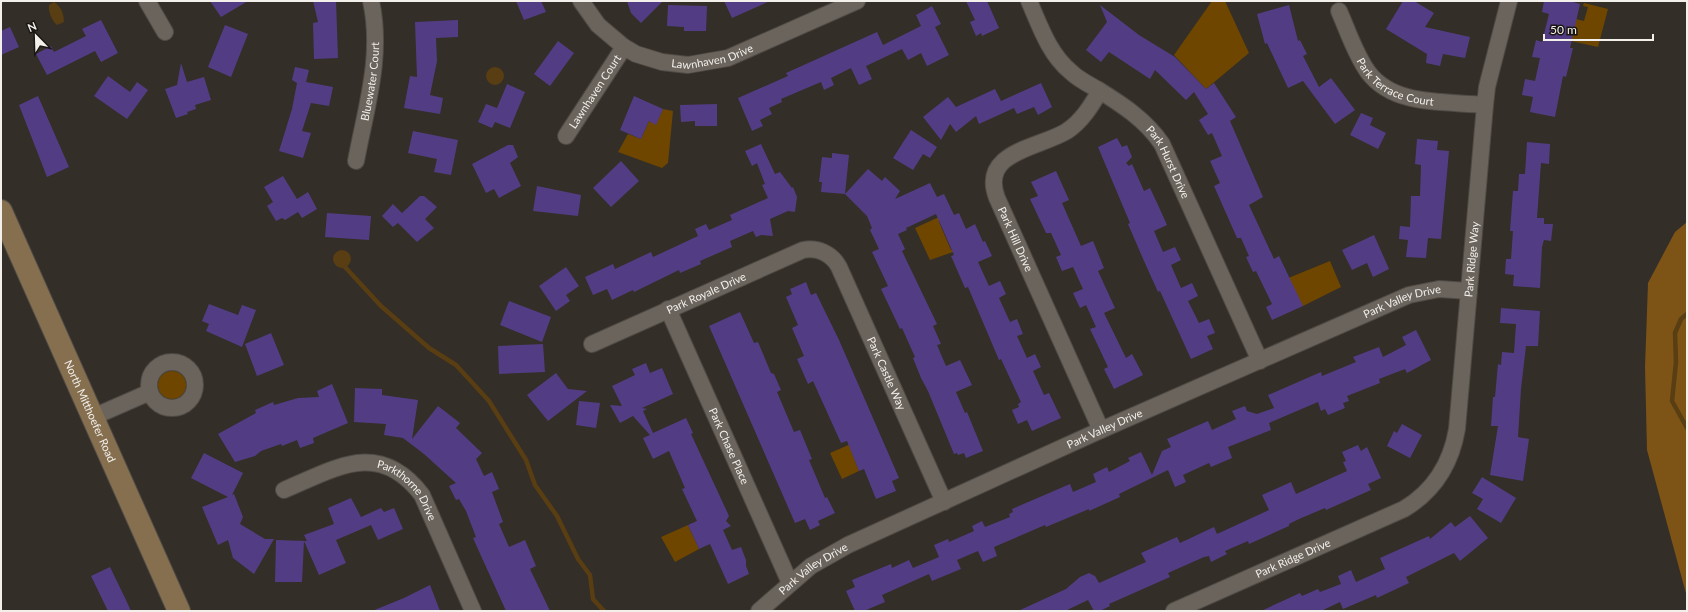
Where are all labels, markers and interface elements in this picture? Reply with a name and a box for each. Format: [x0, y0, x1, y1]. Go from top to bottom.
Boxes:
north arrow [16, 16, 56, 56]
scale bar [1544, 16, 1653, 42]
text: N [25, 19, 38, 34]
text: 50 m [1550, 22, 1577, 37]
street label: Lawnhaven Drive [671, 41, 755, 71]
street label: Bluewater Court [357, 42, 381, 122]
street label: Lawnhaven Court [566, 52, 623, 131]
street label: Park Terrace Court [1355, 55, 1434, 108]
street label: Park Hurst Drive [1144, 123, 1193, 200]
street label: Park Hill Drive [996, 205, 1036, 274]
street label: Park Ridge Way [1461, 221, 1481, 298]
street label: Park Royale Drive [664, 269, 748, 316]
street label: Park Valley Drive [1361, 282, 1442, 320]
street label: Park Castle Way [865, 334, 909, 412]
street label: North Mitthoefer Road [62, 358, 119, 464]
street label: Park Chase Place [707, 406, 752, 486]
street label: Park Valley Drive [1064, 406, 1144, 451]
street label: Parkthorne Drive [376, 457, 439, 523]
street label: Park Ridge Drive [1253, 535, 1332, 580]
street label: Park Valley Drive [776, 540, 850, 597]

